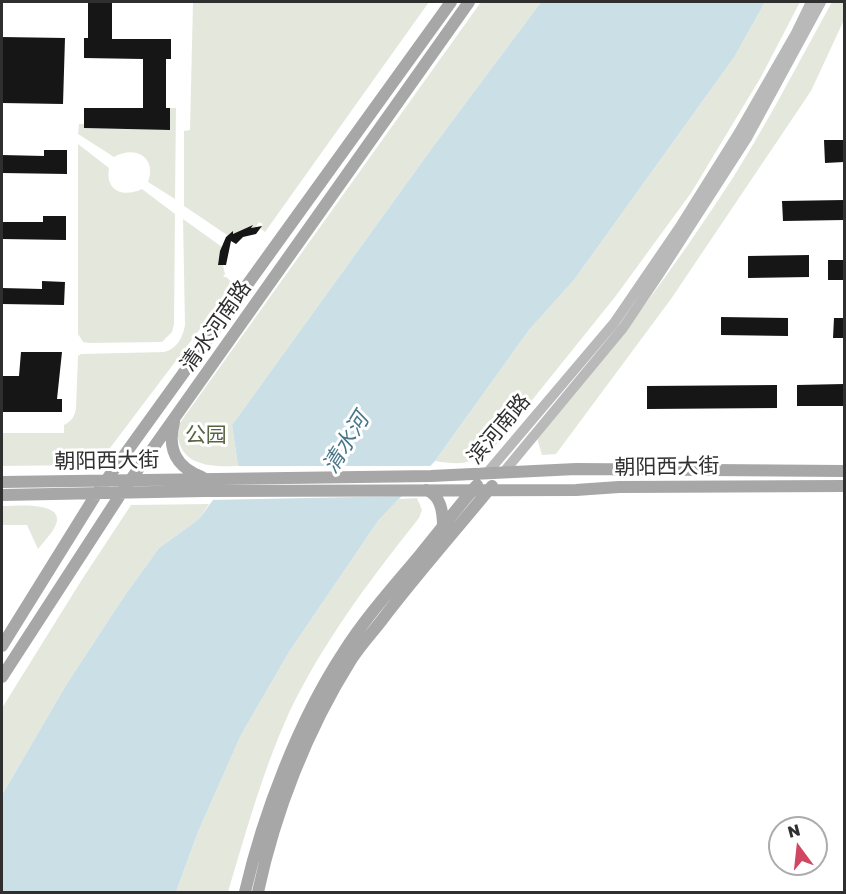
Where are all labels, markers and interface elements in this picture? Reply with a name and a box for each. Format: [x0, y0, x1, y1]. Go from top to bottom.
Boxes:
street label: 清水河南路 [176, 276, 256, 376]
street label: 滨河南路 [462, 389, 536, 469]
water label: 清水河 [317, 408, 375, 478]
park label: 公园 [185, 422, 227, 448]
street label: 朝阳西大街 [54, 447, 160, 475]
street label: 朝阳西大街 [614, 453, 720, 481]
north arrow [768, 816, 828, 876]
text: N [785, 819, 802, 842]

